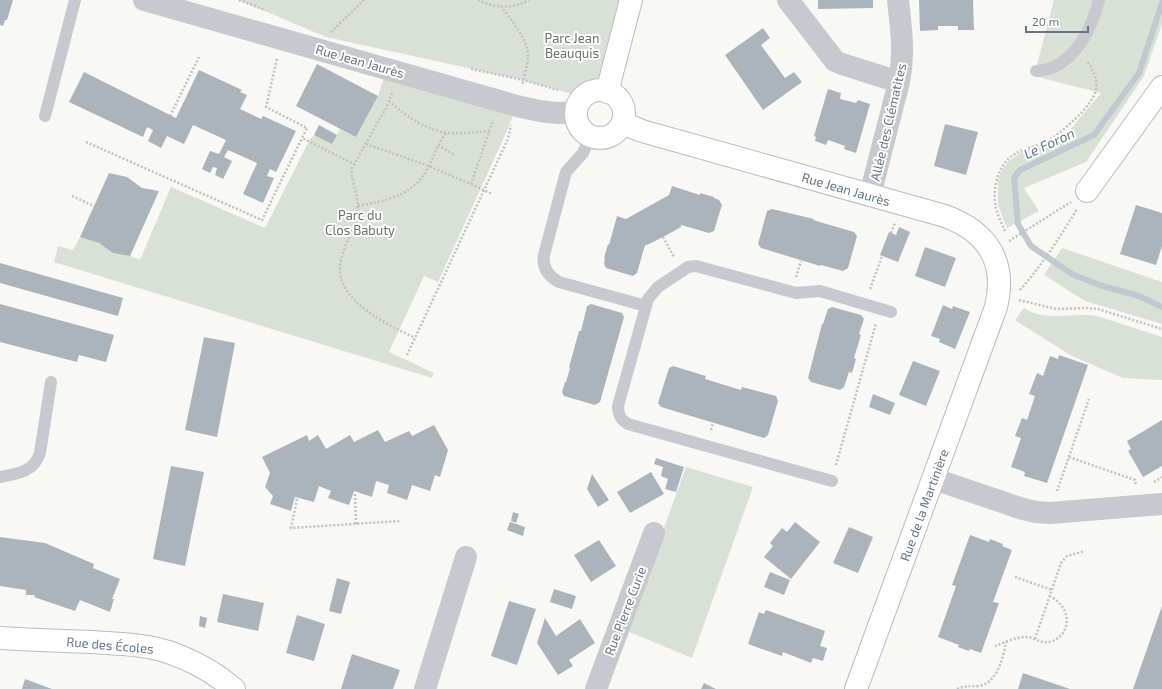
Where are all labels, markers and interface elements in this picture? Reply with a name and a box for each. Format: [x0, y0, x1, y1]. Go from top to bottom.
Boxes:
scale bar [1026, 8, 1088, 34]
text: 20 m [1032, 14, 1059, 28]
park label: Parc Jean Beauquis [545, 30, 599, 61]
street label: Rue Jean Jaurès [314, 41, 406, 81]
street label: Allée des Clématites [867, 62, 909, 182]
water label: Le Foron [1021, 124, 1077, 162]
street label: Rue Jean Jaurès [800, 169, 892, 209]
park label: Parc du Clos Babuty [325, 207, 395, 238]
street label: Rue de la Martinière [896, 447, 952, 563]
street label: Rue Pierre Curie [601, 564, 649, 658]
street label: Rue des Écoles [66, 632, 154, 657]

